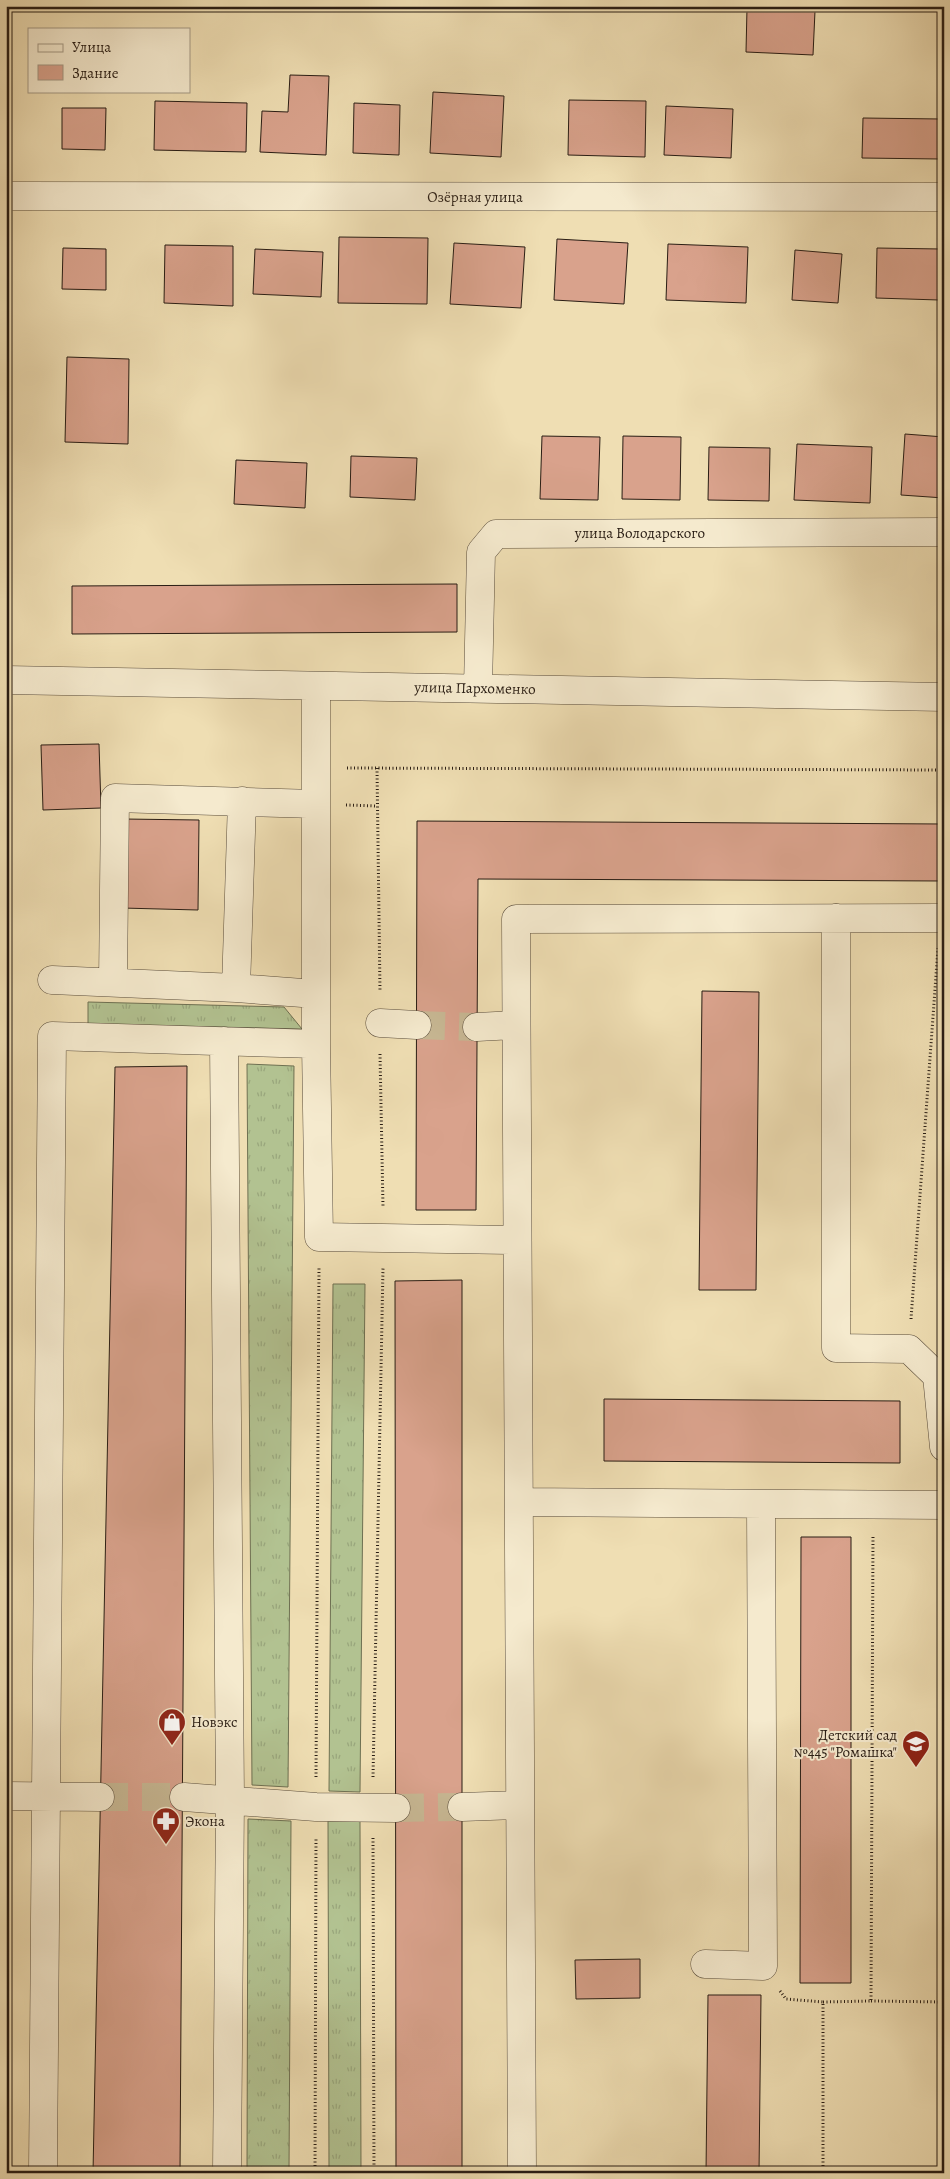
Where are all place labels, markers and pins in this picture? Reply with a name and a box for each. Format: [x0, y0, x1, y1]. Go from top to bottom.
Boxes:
shop icon: Новэкс [157, 1707, 187, 1746]
place label: Новэкс [191, 1712, 238, 1732]
place label: Детский сад №445 "Ромашка" [793, 1725, 897, 1762]
school or university icon: Детский сад №445 "Ромашка" [901, 1729, 931, 1768]
pharmacy icon: Экона [151, 1806, 181, 1845]
place label: Экона [185, 1811, 225, 1831]

